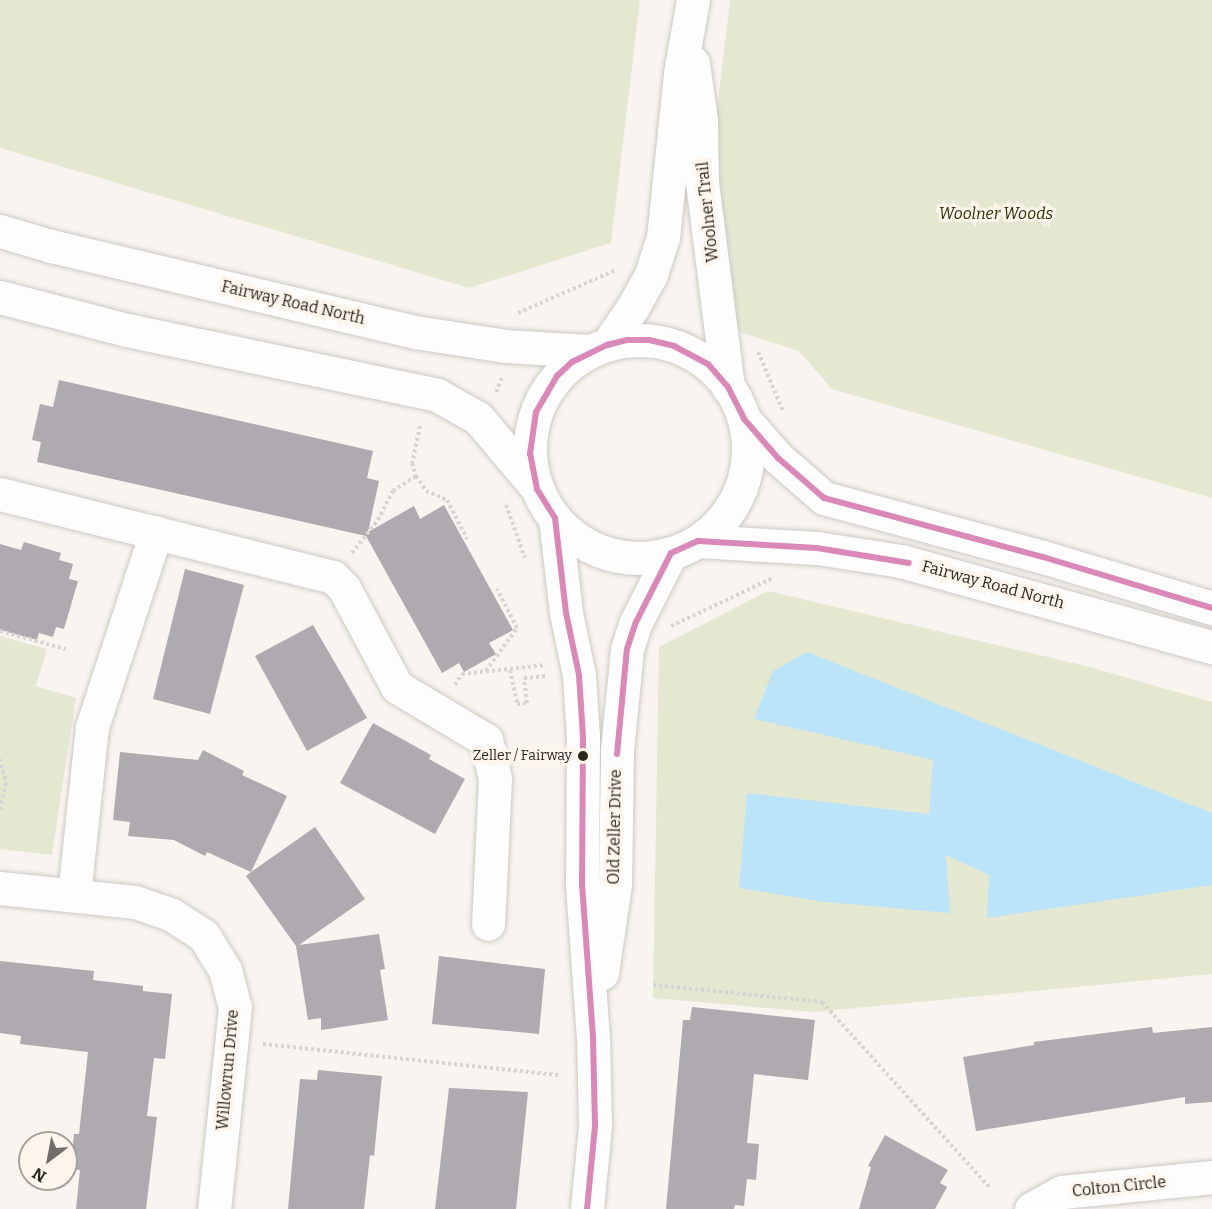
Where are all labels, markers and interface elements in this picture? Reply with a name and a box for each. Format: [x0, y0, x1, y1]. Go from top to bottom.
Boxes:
street label: Woolner Trail [693, 161, 723, 263]
park label: Woolner Woods [939, 204, 1053, 224]
street label: Fairway Road North [219, 277, 367, 329]
street label: Fairway Road North [920, 557, 1066, 613]
place label: Zeller / Fairway [473, 748, 572, 764]
marker: Zeller / Fairway [577, 750, 589, 762]
street label: Old Zeller Drive [604, 769, 626, 885]
street label: Willowrun Drive [213, 1009, 243, 1131]
north arrow [18, 1131, 78, 1191]
text: N [29, 1164, 50, 1186]
street label: Colton Circle [1071, 1173, 1167, 1201]

